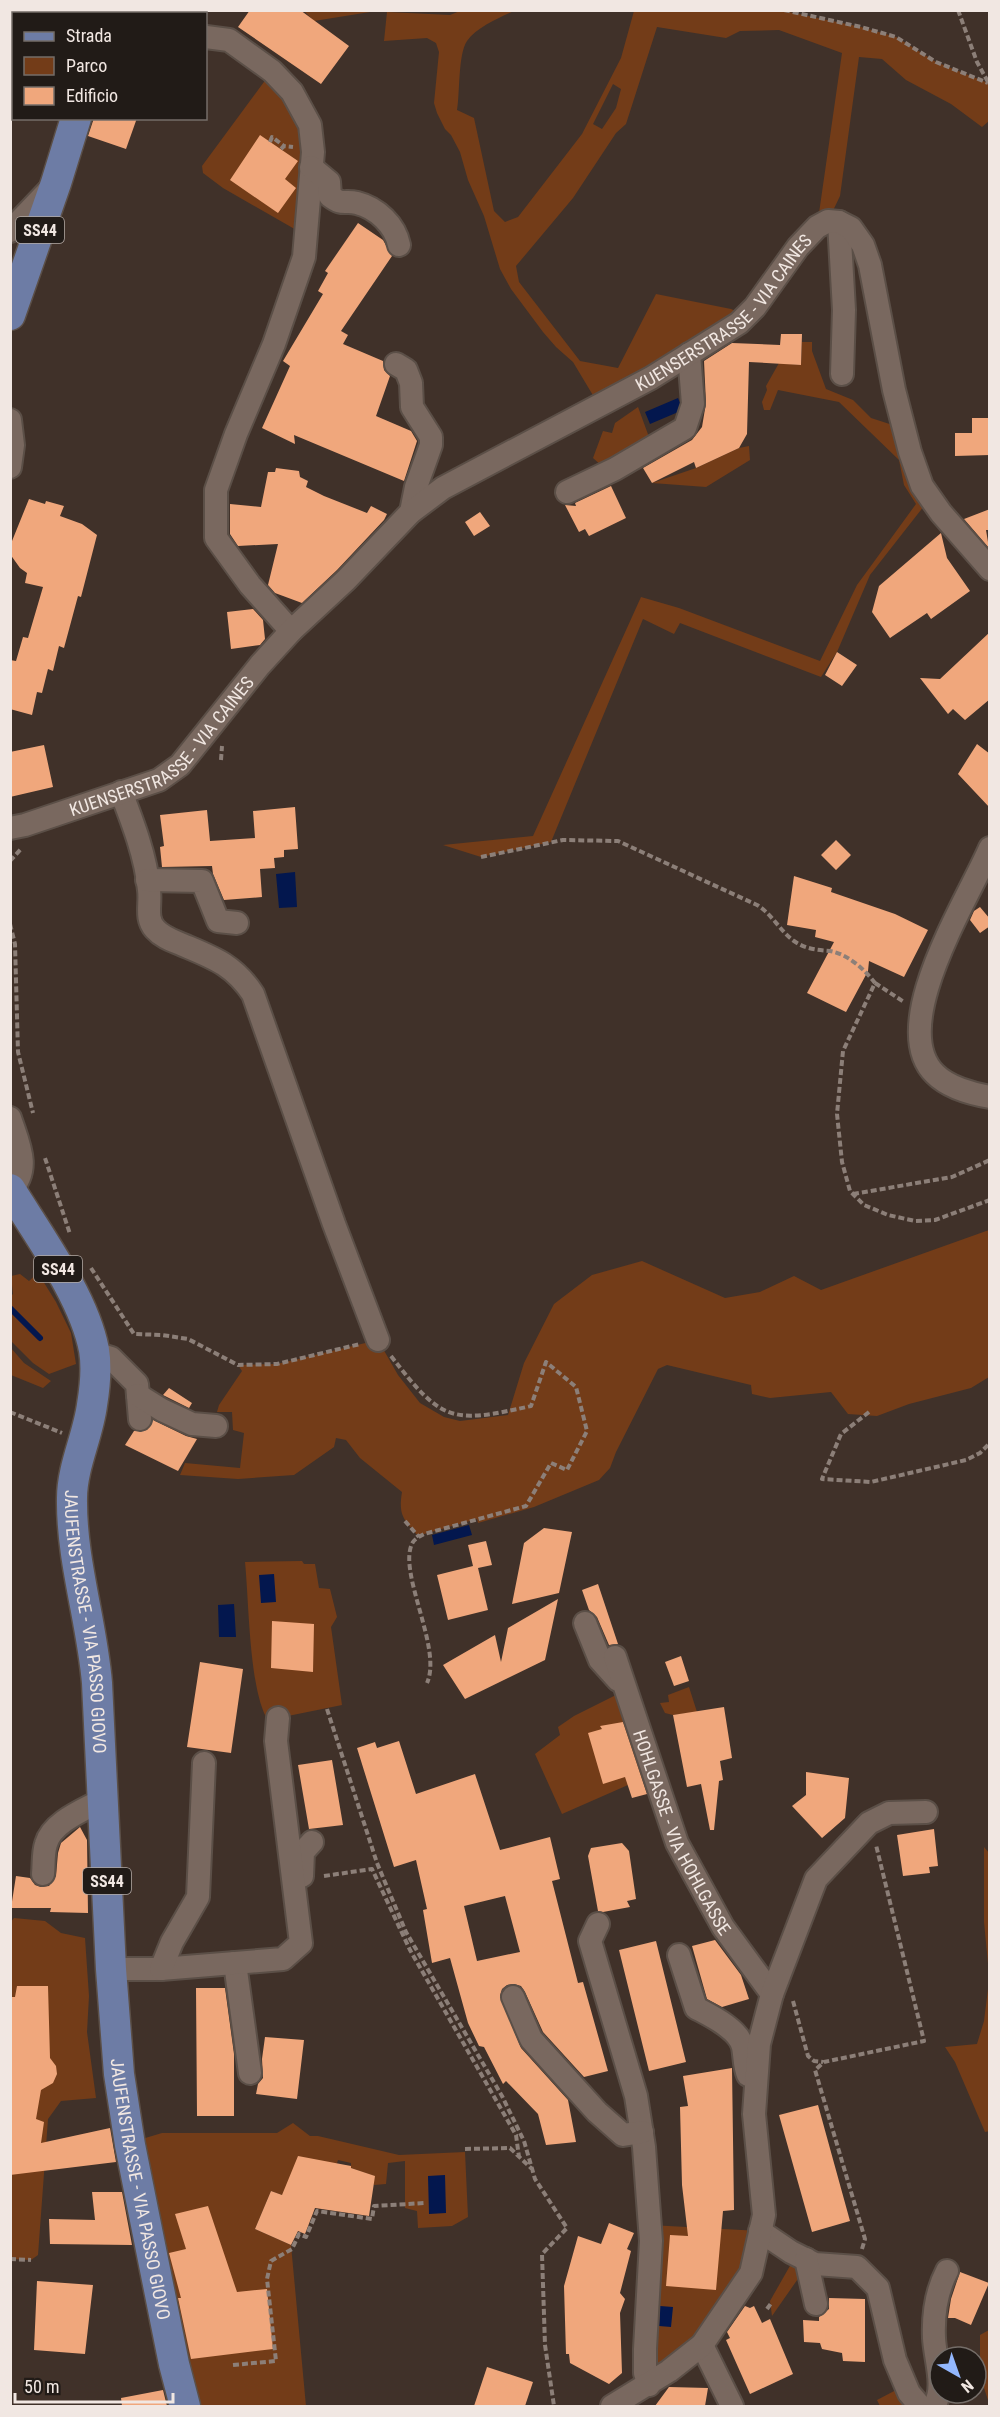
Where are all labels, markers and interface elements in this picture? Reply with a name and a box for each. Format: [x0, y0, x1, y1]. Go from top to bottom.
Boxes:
legend [12, 12, 207, 120]
text: Strada [66, 25, 112, 46]
text: Parco [66, 55, 107, 76]
text: Edificio [66, 85, 118, 106]
road number: SS44 [16, 217, 64, 243]
street label: KUENSERSTRASSE - VIA CAINES [632, 229, 815, 395]
street label: KUENSERSTRASSE - VIA CAINES [66, 672, 258, 820]
road number: SS44 [34, 1256, 82, 1282]
street label: JAUFENSTRASSE - VIA PASSO GIOVO [61, 1490, 111, 1754]
street label: HOHLGASSE - VIA HOHLGASSE [629, 1727, 736, 1939]
road number: SS44 [83, 1868, 131, 1894]
street label: JAUFENSTRASSE - VIA PASSO GIOVO [107, 2058, 175, 2322]
north arrow [928, 2345, 988, 2405]
scale bar [15, 2366, 172, 2404]
text: 50 m [24, 2376, 59, 2397]
text: N [957, 2376, 977, 2397]

